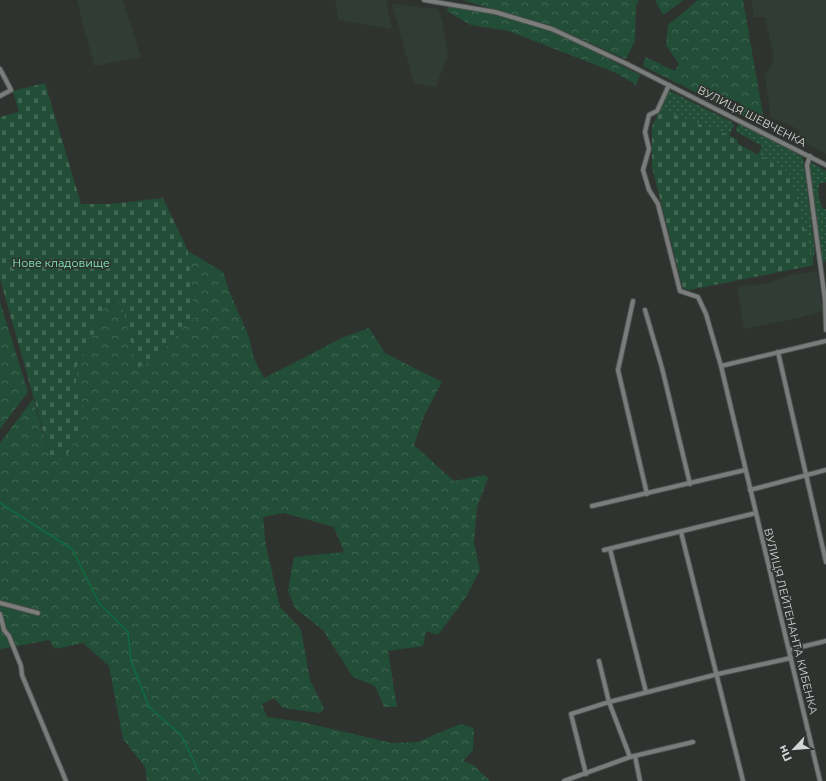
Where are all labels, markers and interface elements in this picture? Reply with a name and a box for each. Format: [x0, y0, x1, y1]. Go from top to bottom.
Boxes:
street label: ВУЛИЦЯ ШЕВЧЕНКА [695, 82, 809, 150]
park label: Нове кладовище [12, 256, 110, 270]
street label: ВУЛИЦЯ ЛЕЙТЕНАНТА КИБЕНКА [761, 526, 821, 716]
north arrow [774, 729, 814, 769]
text: Пн [775, 743, 795, 764]

